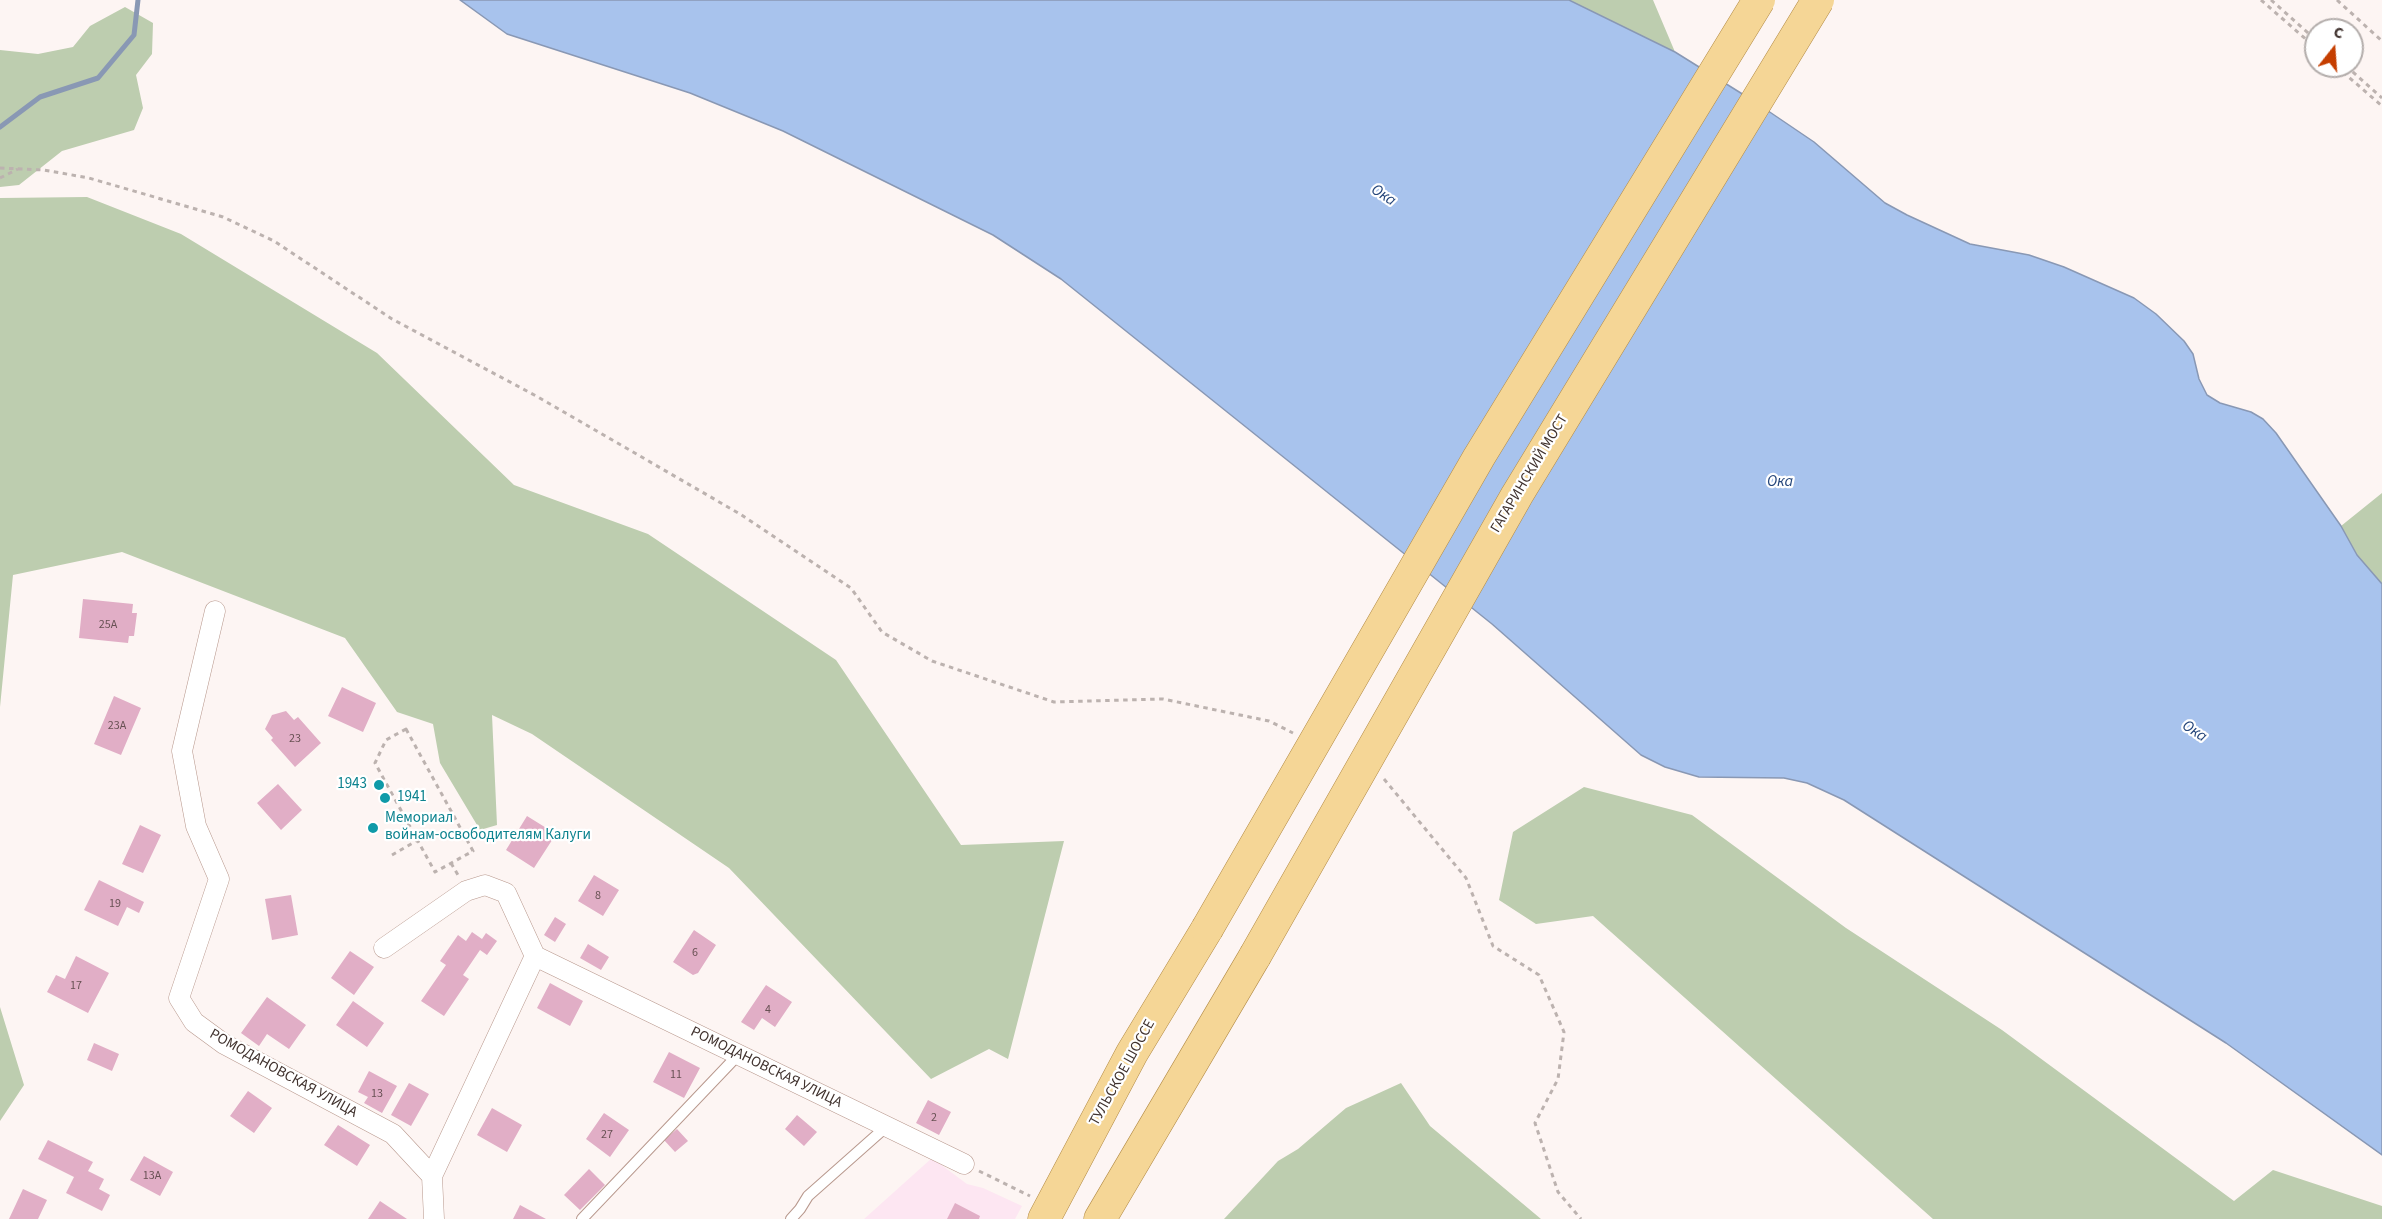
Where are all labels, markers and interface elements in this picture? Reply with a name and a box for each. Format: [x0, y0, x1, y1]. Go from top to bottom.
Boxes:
north arrow [2304, 18, 2364, 78]
text: С [2331, 21, 2346, 45]
water label: Ока [1367, 181, 1399, 211]
street label: ГАГАРИНСКИЙ МОСТ [1488, 412, 1572, 536]
water label: Ока [1767, 472, 1793, 492]
house number: 25А [99, 618, 117, 632]
water label: Ока [2178, 717, 2210, 747]
house number: 23А [108, 719, 126, 733]
house number: 23 [289, 732, 301, 746]
place label: 1943 [337, 776, 367, 794]
marker: 1943 [372, 778, 386, 792]
place label: 1941 [397, 789, 427, 807]
marker: 1941 [378, 791, 392, 805]
place label: Мемориал войнам-освободителям Калуги [385, 810, 591, 845]
marker: Мемориал войнам-освободителям Калуги [366, 821, 380, 835]
house number: 8 [595, 889, 601, 903]
house number: 19 [109, 897, 121, 911]
house number: 6 [692, 946, 698, 960]
house number: 17 [70, 979, 82, 993]
house number: 4 [765, 1003, 771, 1017]
street label: ТУЛЬСКОЕ ШОССЕ [1086, 1017, 1160, 1129]
street label: РОМОДАНОВСКАЯ УЛИЦА [687, 1023, 845, 1113]
street label: РОМОДАНОВСКАЯ УЛИЦА [206, 1026, 360, 1122]
house number: 11 [670, 1068, 682, 1082]
house number: 13 [371, 1087, 383, 1101]
house number: 2 [931, 1111, 937, 1125]
house number: 27 [601, 1128, 613, 1142]
house number: 13А [143, 1169, 161, 1183]

